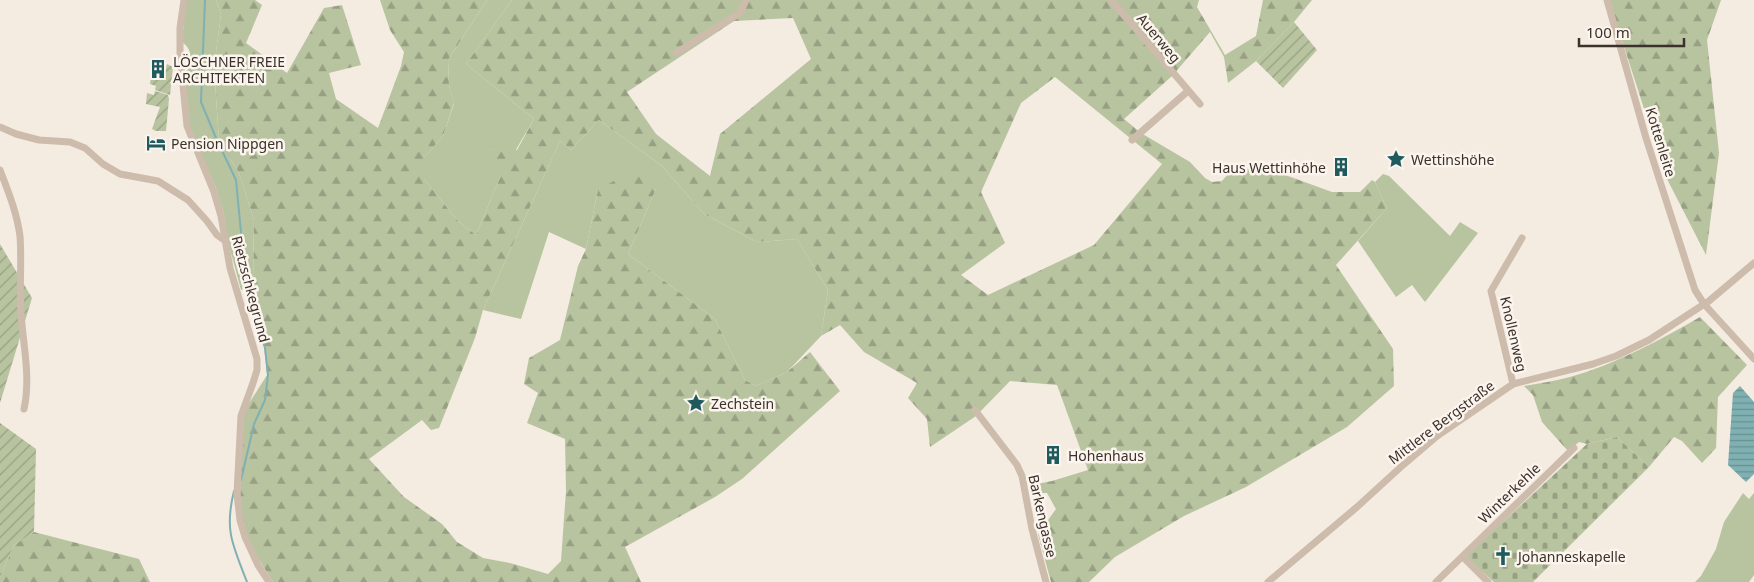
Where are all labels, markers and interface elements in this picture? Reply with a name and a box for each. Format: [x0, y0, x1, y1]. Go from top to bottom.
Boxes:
street label: Auerweg [1133, 9, 1185, 67]
scale bar [1579, 15, 1684, 47]
text: 100 m [1586, 22, 1630, 42]
place label: LÖSCHNER FREIE ARCHITEKTEN [173, 52, 285, 87]
building icon: LÖSCHNER FREIE ARCHITEKTEN [147, 58, 169, 80]
street label: Kottenleite [1641, 105, 1681, 179]
hotel icon: Pension Nippgen [145, 132, 167, 154]
place label: Pension Nippgen [171, 134, 284, 153]
place icon: Wettinshöhe [1385, 148, 1407, 170]
place label: Wettinshöhe [1411, 150, 1494, 169]
building icon: Haus Wettinhöhe [1330, 156, 1352, 178]
place label: Haus Wettinhöhe [1212, 158, 1326, 177]
street label: Rietzschkegrund [228, 234, 274, 344]
street label: Knollenweg [1496, 294, 1532, 374]
street label: Mittlere Bergstraße [1384, 376, 1498, 468]
place icon: Zechstein [685, 392, 707, 414]
place label: Zechstein [711, 394, 774, 413]
building icon: Hohenhaus [1042, 444, 1064, 466]
place label: Hohenhaus [1068, 446, 1144, 465]
street label: Winterkehle [1474, 458, 1544, 527]
street label: Barkengasse [1024, 473, 1062, 559]
church icon: Johanneskapelle [1492, 545, 1514, 567]
place label: Johanneskapelle [1516, 547, 1626, 566]

